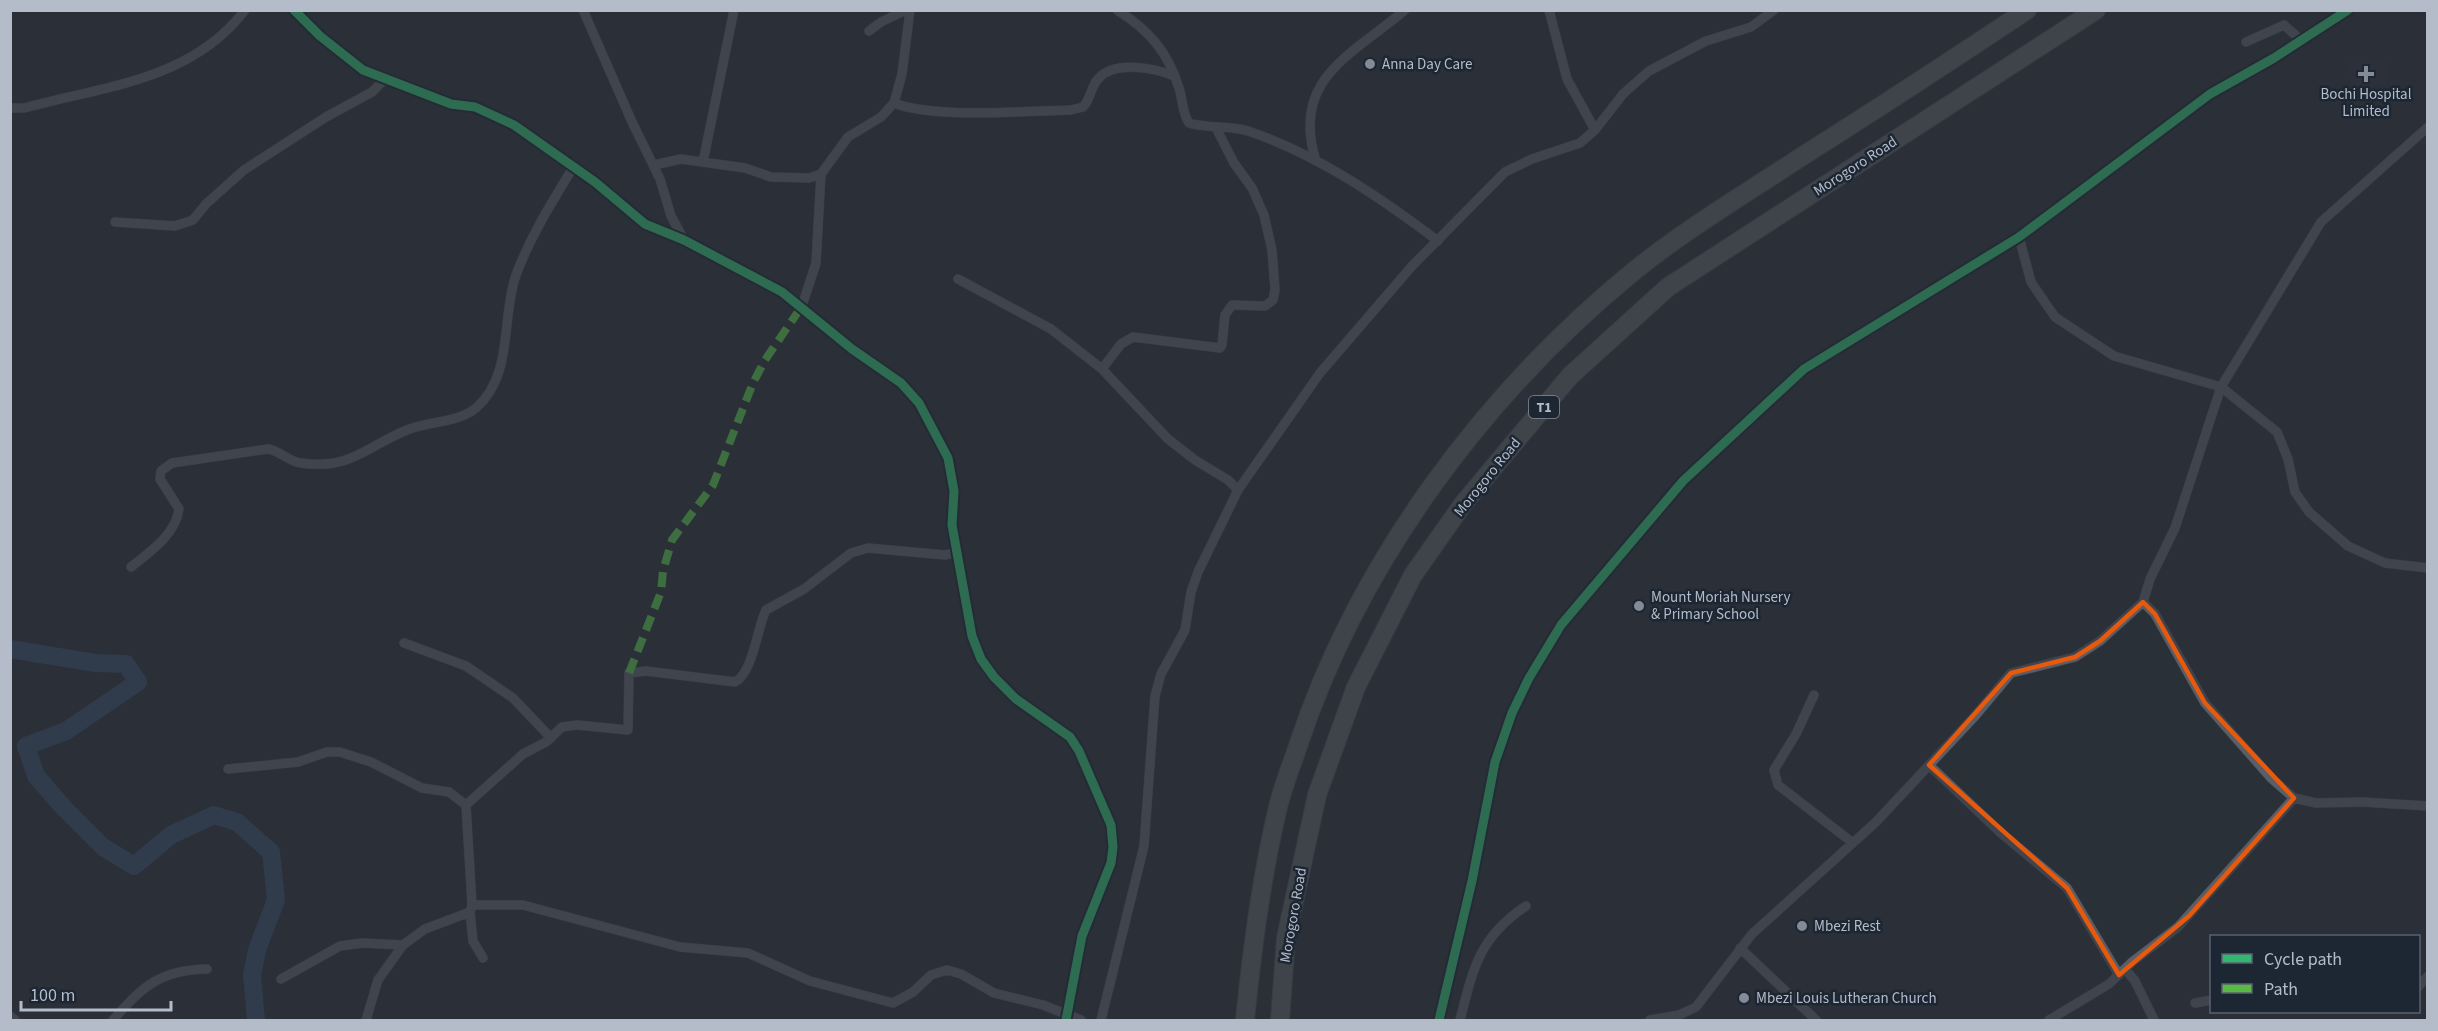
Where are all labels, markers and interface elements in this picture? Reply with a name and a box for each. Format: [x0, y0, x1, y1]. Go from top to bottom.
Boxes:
place label: Anna Day Care [1382, 54, 1473, 75]
marker: Anna Day Care [1363, 57, 1377, 71]
marker: Bochi Hospital Limited [2357, 65, 2375, 83]
place label: Bochi Hospital Limited [2321, 84, 2412, 122]
street label: Morogoro Road [1809, 131, 1901, 201]
road number: T1 [1529, 396, 1559, 418]
street label: Morogoro Road [1449, 433, 1526, 521]
place label: Mount Moriah Nursery & Primary School [1651, 587, 1790, 625]
marker: Mount Moriah Nursery & Primary School [1632, 599, 1646, 613]
street label: Morogoro Road [1275, 866, 1312, 964]
place label: Mbezi Rest [1814, 916, 1881, 937]
marker: Mbezi Rest [1795, 919, 1809, 933]
legend [2210, 935, 2420, 1013]
text: Cycle path [2264, 947, 2342, 972]
scale bar [21, 974, 171, 1012]
text: Path [2264, 977, 2298, 1002]
text: 100 m [30, 983, 75, 1008]
place label: Mbezi Louis Lutheran Church [1756, 988, 1937, 1009]
marker: Mbezi Louis Lutheran Church [1737, 991, 1751, 1005]

